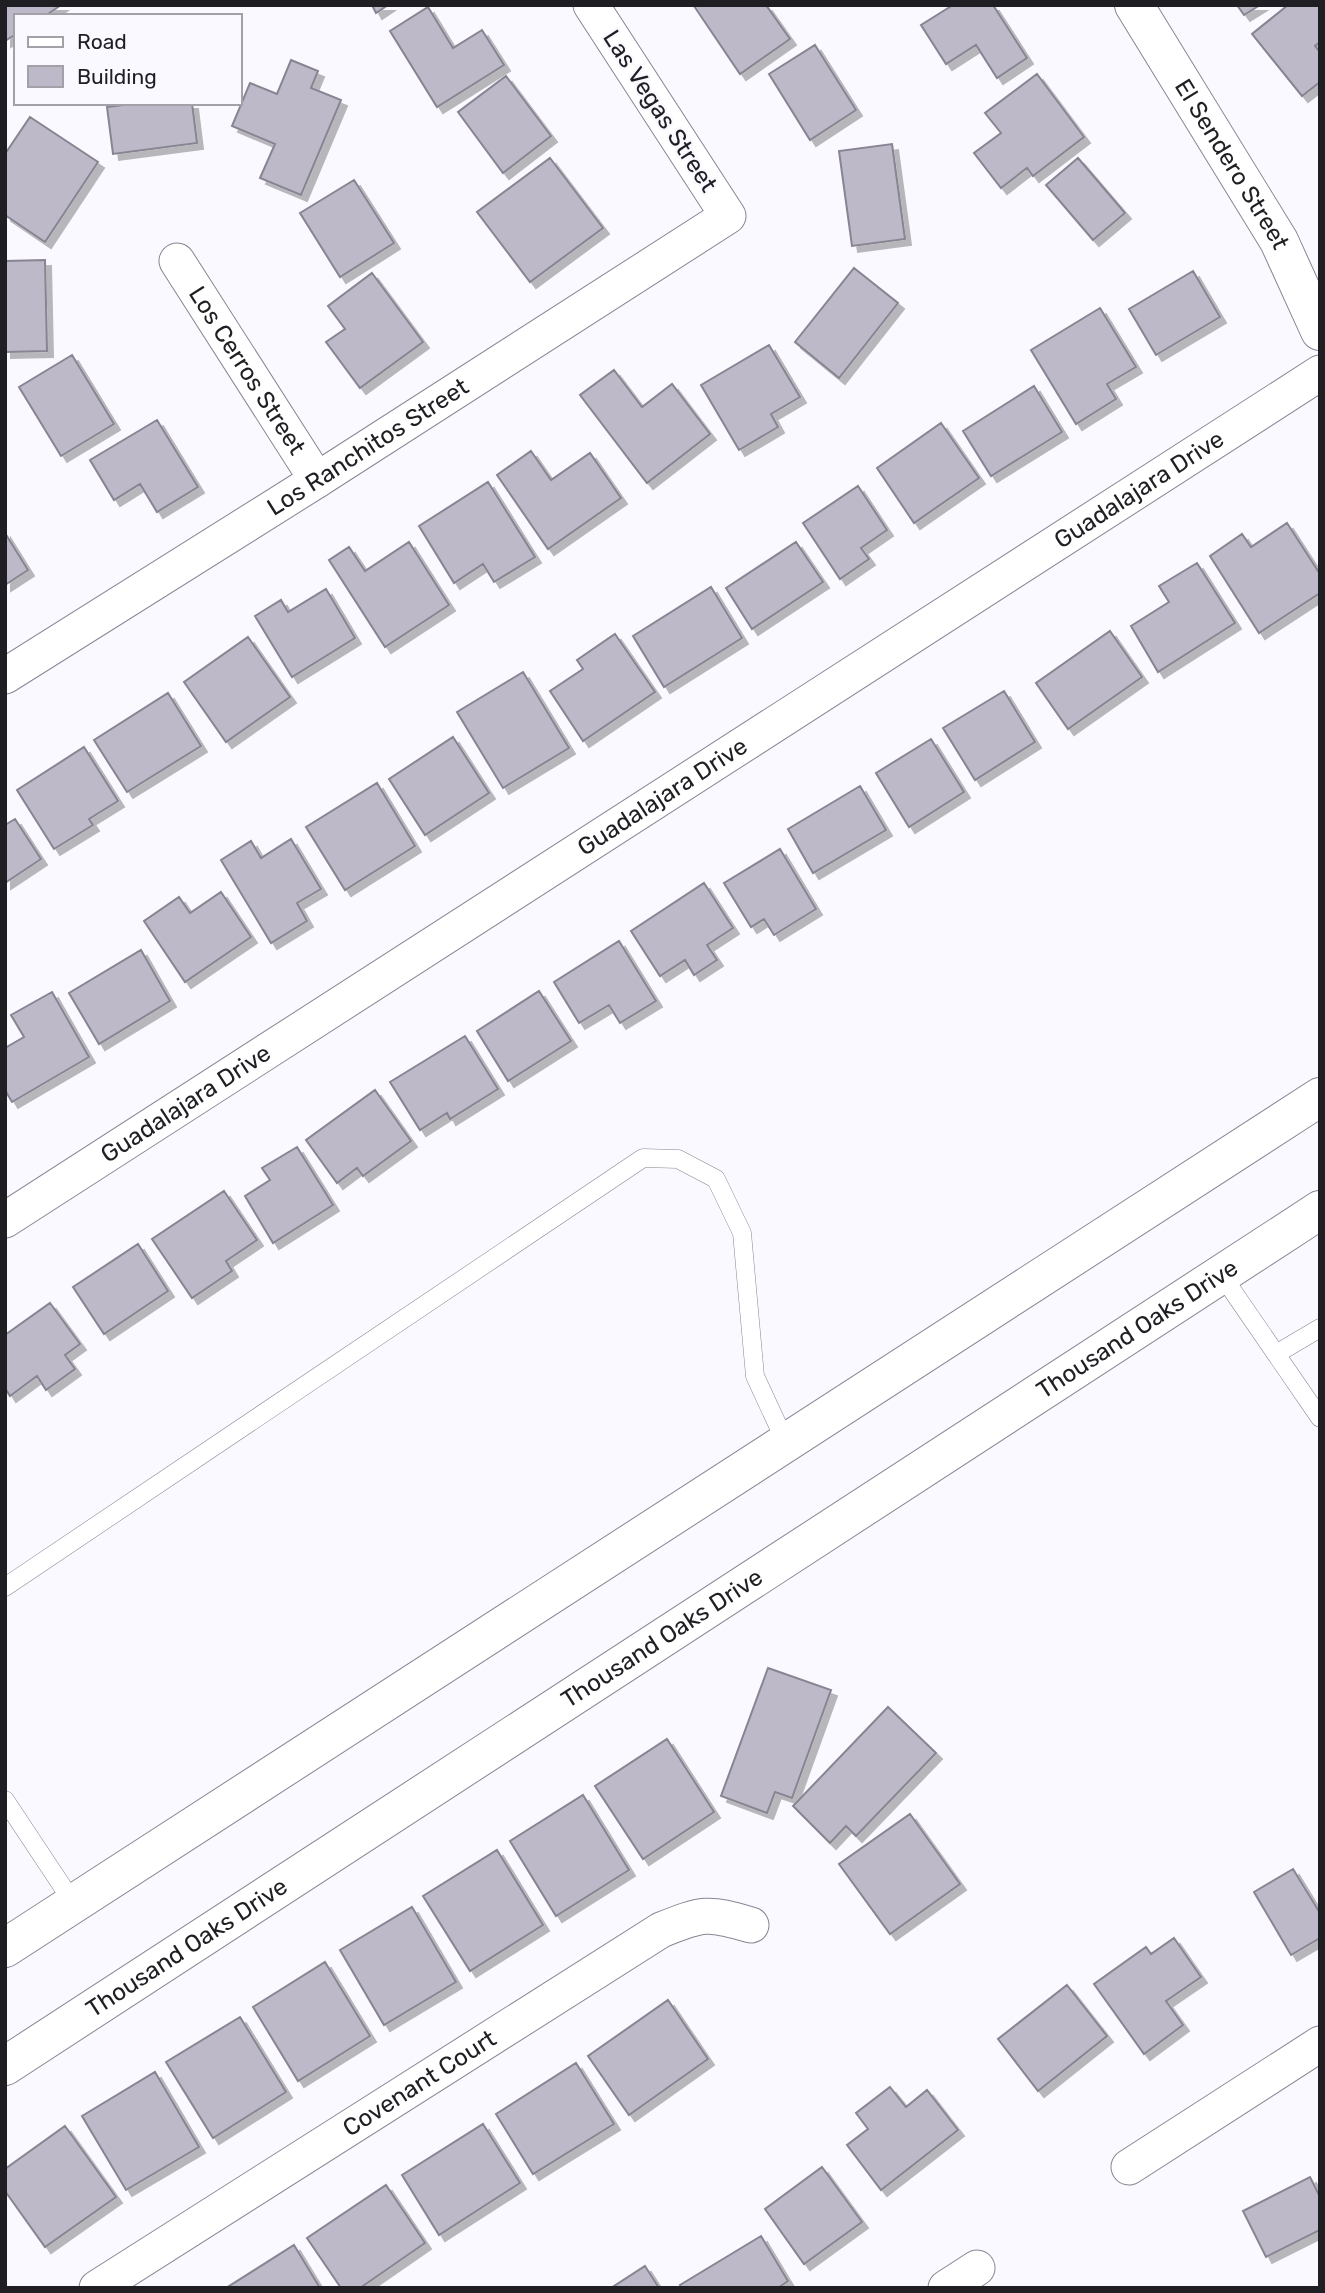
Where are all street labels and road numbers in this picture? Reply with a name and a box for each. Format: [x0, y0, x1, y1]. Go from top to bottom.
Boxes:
street label: Las Vegas Street [597, 25, 723, 197]
street label: El Sendero Street [1169, 74, 1295, 254]
street label: Los Cerros Street [183, 281, 311, 460]
street label: Los Ranchitos Street [262, 372, 474, 522]
street label: Guadalajara Drive [1049, 425, 1229, 554]
street label: Guadalajara Drive [572, 732, 752, 861]
street label: Guadalajara Drive [96, 1039, 276, 1168]
street label: Thousand Oaks Drive [1032, 1253, 1243, 1405]
street label: Thousand Oaks Drive [556, 1563, 768, 1714]
street label: Thousand Oaks Drive [81, 1872, 293, 2023]
street label: Covenant Court [338, 2024, 501, 2142]

